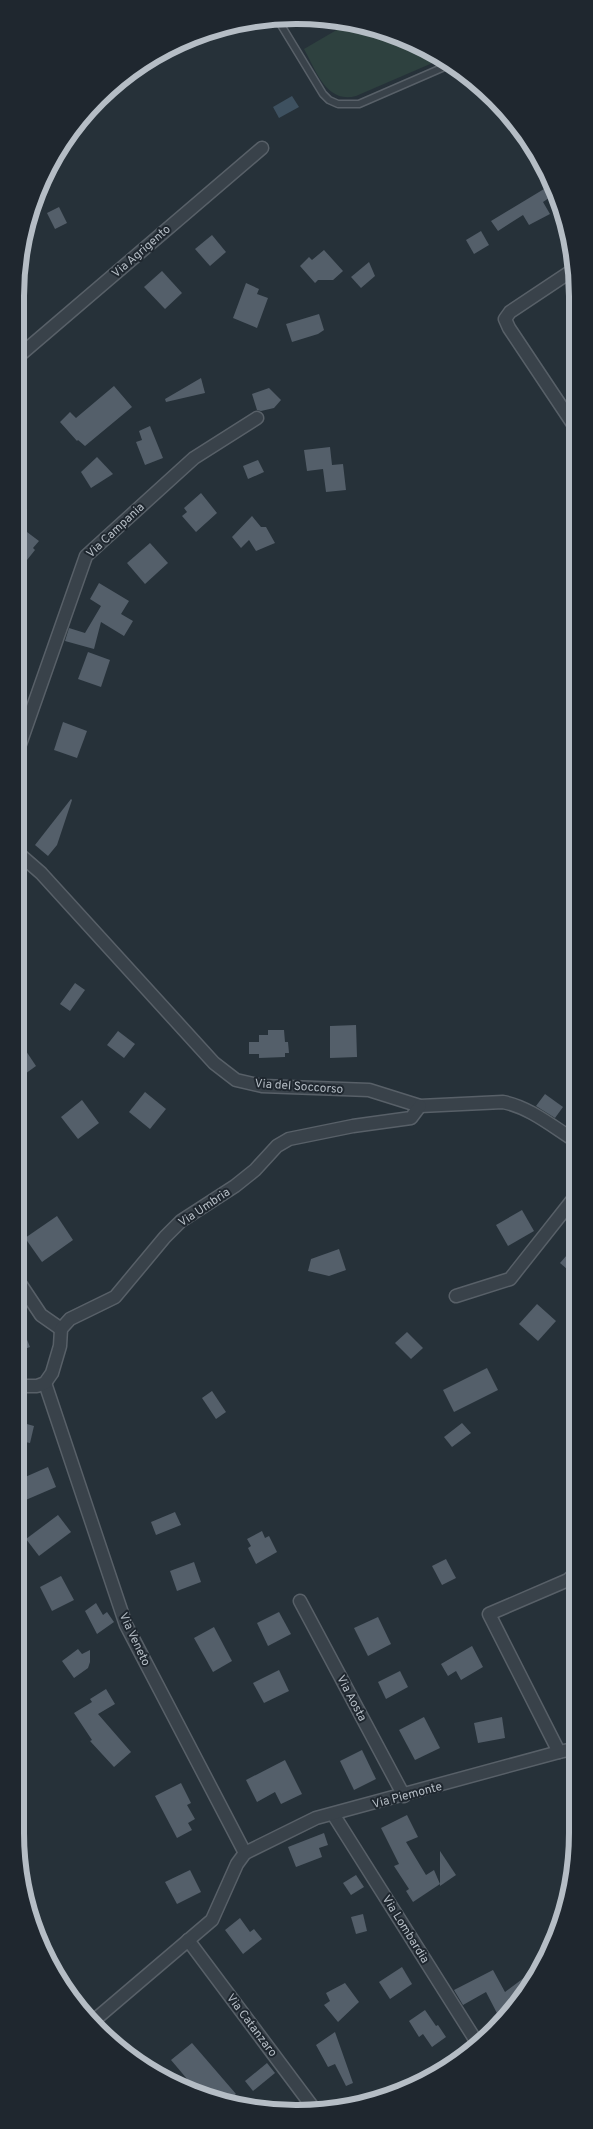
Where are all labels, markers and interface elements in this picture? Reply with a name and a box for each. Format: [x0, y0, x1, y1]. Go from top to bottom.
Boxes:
street label: Via Agrigento [109, 222, 175, 282]
street label: Via Campania [83, 500, 148, 562]
street label: Via del Soccorso [254, 1076, 344, 1098]
street label: Via Umbria [176, 1185, 234, 1231]
street label: Via Veneto [115, 1610, 154, 1669]
street label: Via Aosta [332, 1672, 370, 1724]
street label: Via Piemonte [371, 1779, 444, 1813]
street label: Via Lombardia [378, 1892, 432, 1967]
street label: Via Catanzaro [222, 1991, 280, 2061]

